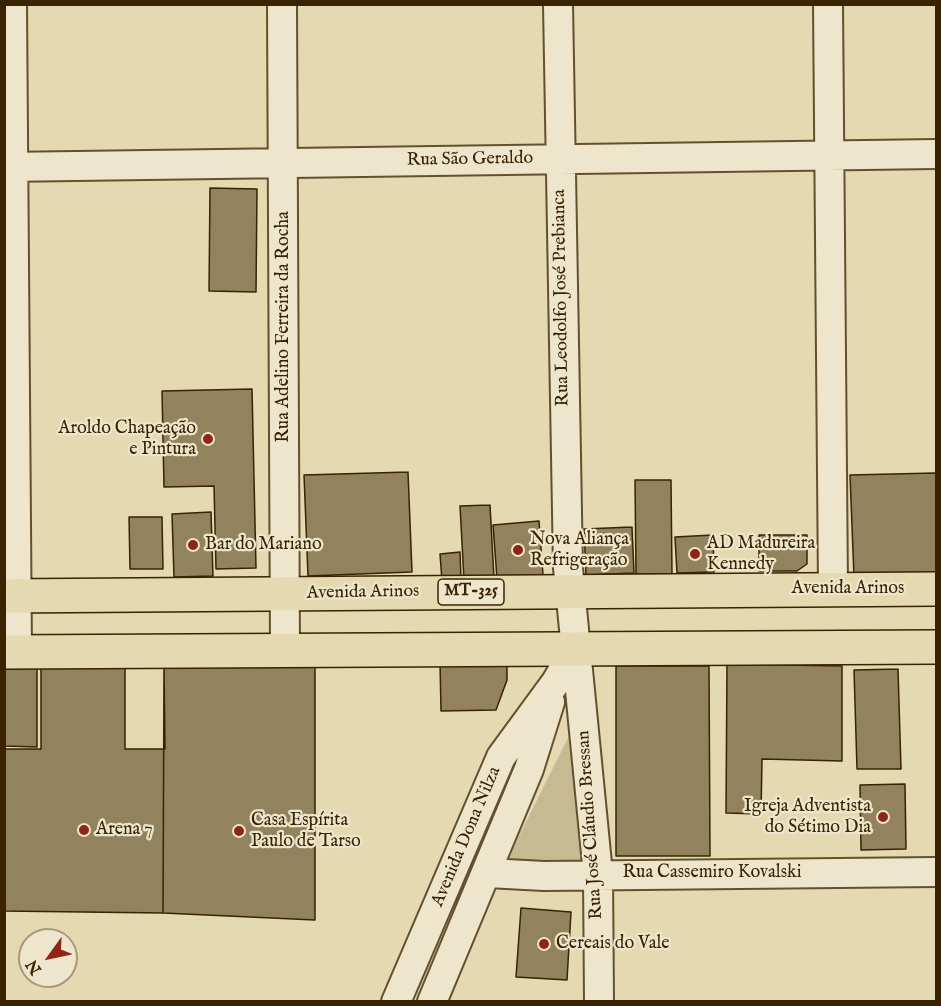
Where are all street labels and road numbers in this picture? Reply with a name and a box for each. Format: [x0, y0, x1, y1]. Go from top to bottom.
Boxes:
street label: Rua São Geraldo [407, 148, 533, 172]
street label: Rua Leodolfo José Prebianca [549, 189, 575, 407]
street label: Rua Adelino Ferreira da Rocha [273, 211, 295, 443]
street label: Avenida Arinos [792, 578, 904, 600]
road number: MT-325 [438, 579, 504, 605]
street label: Avenida Arinos [306, 581, 420, 605]
street label: Rua José Cláudio Bressan [574, 730, 608, 920]
street label: Avenida Dona Nilza [428, 764, 506, 910]
street label: Rua Cassemiro Kovalski [622, 862, 802, 884]

